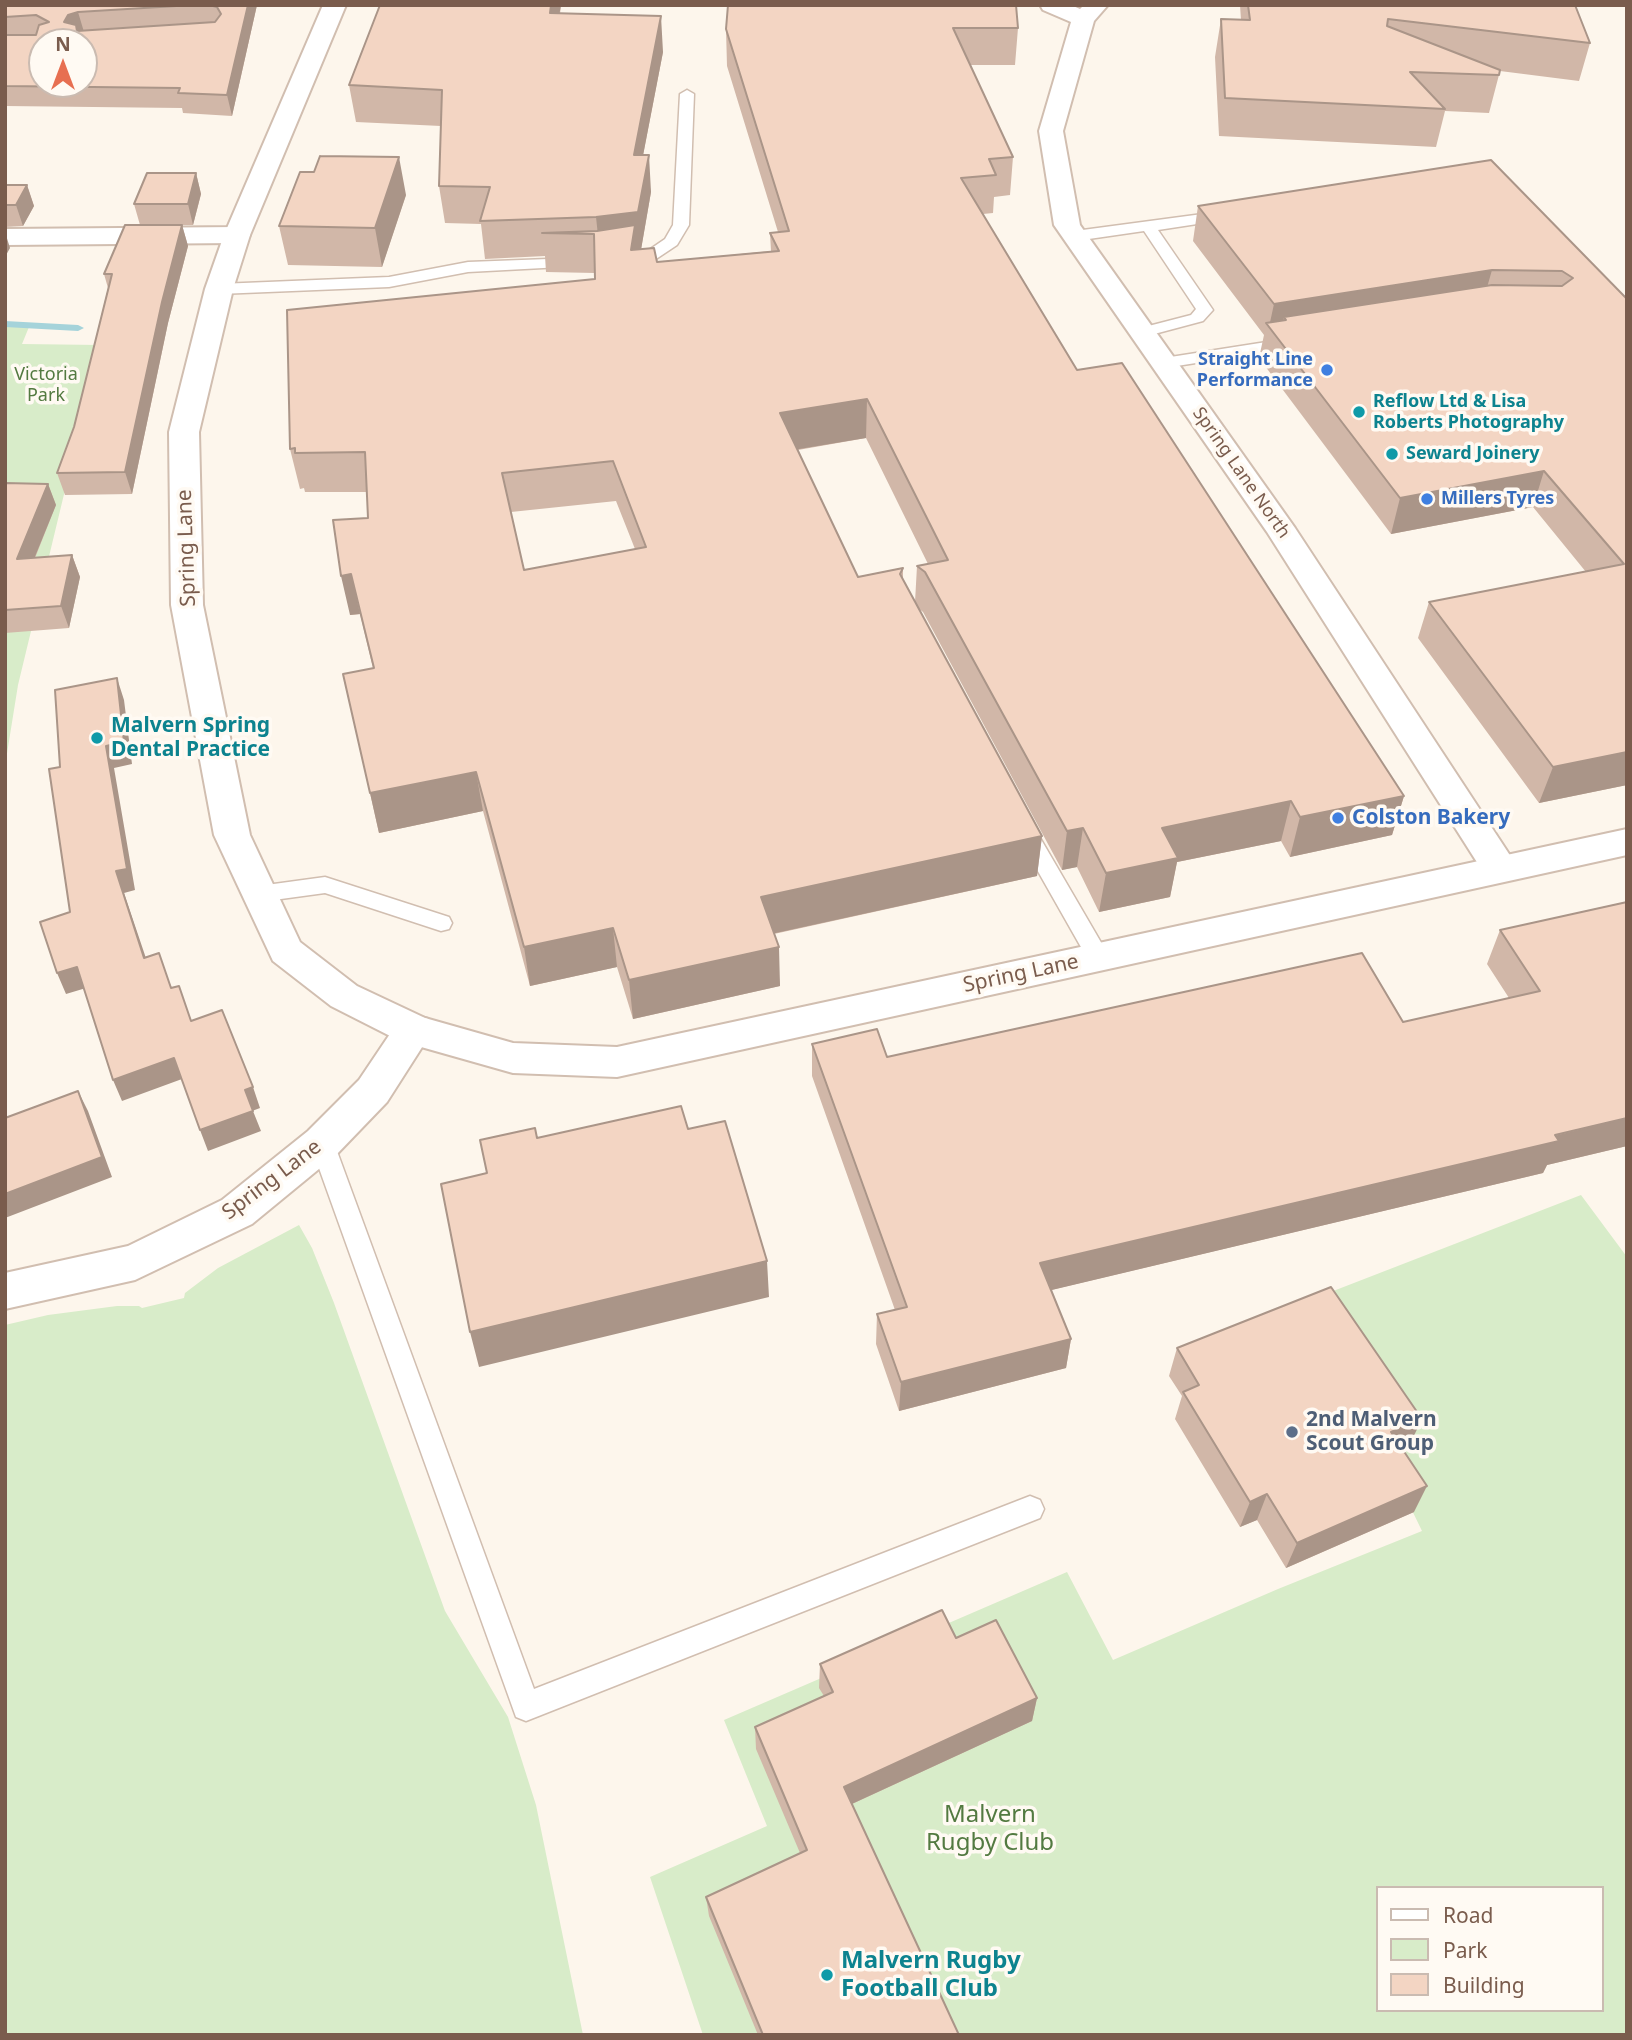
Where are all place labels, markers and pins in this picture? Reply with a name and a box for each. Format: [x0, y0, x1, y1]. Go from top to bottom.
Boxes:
place label: Straight Line Performance [1197, 349, 1313, 392]
marker: Straight Line Performance [1319, 362, 1335, 378]
place label: Reflow Ltd & Lisa Roberts Photography [1373, 391, 1564, 434]
marker: Reflow Ltd & Lisa Roberts Photography [1351, 404, 1367, 420]
place label: Seward Joinery [1406, 443, 1540, 465]
marker: Seward Joinery [1384, 446, 1400, 462]
place label: Millers Tyres [1441, 488, 1554, 510]
marker: Millers Tyres [1419, 491, 1435, 507]
place label: Malvern Spring Dental Practice [111, 713, 270, 763]
marker: Malvern Spring Dental Practice [89, 730, 105, 746]
place label: Colston Bakery [1352, 805, 1510, 831]
marker: Colston Bakery [1330, 810, 1346, 826]
place label: 2nd Malvern Scout Group [1306, 1407, 1437, 1457]
marker: 2nd Malvern Scout Group [1284, 1424, 1300, 1440]
place label: Malvern Rugby Football Club [841, 1947, 1021, 2003]
marker: Malvern Rugby Football Club [819, 1967, 835, 1983]

